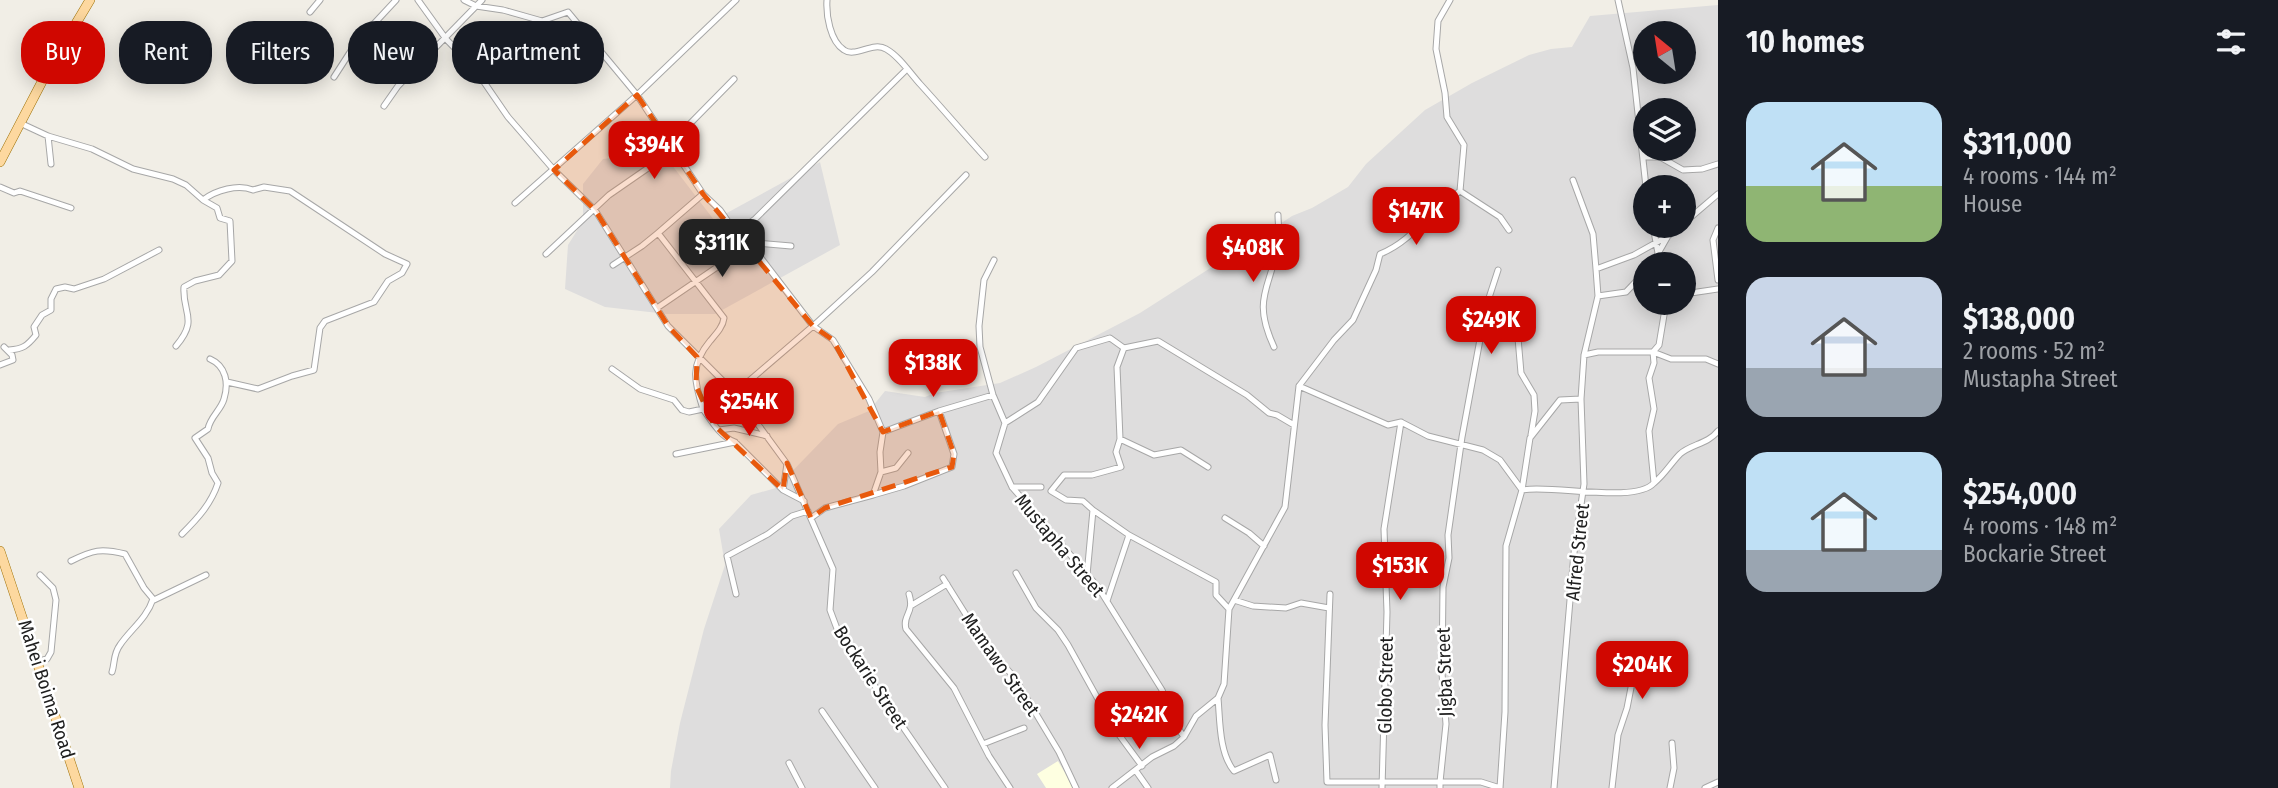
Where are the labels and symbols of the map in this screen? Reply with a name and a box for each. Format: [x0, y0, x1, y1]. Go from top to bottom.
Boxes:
north arrow [1633, 21, 1696, 84]
pin: $394K [605, 122, 703, 181]
pin: $147K [1367, 188, 1465, 247]
pin: $311K [673, 219, 771, 279]
pin: $408K [1204, 224, 1302, 284]
pin: $249K [1442, 296, 1540, 356]
pin: $138K [884, 340, 982, 399]
pin: $254K [700, 378, 798, 438]
street label: Mustapha Street [1010, 489, 1110, 602]
street label: Alfred Street [1561, 501, 1594, 602]
pin: $153K [1351, 542, 1449, 602]
street label: Mamawo Street [957, 608, 1045, 721]
street label: Mahei Boima Road [13, 617, 80, 761]
street label: Bockarie Street [829, 621, 913, 734]
street label: Jigba Street [1431, 626, 1458, 717]
street label: Globo Street [1373, 635, 1398, 734]
pin: $204K [1593, 642, 1691, 701]
pin: $242K [1090, 692, 1188, 751]

